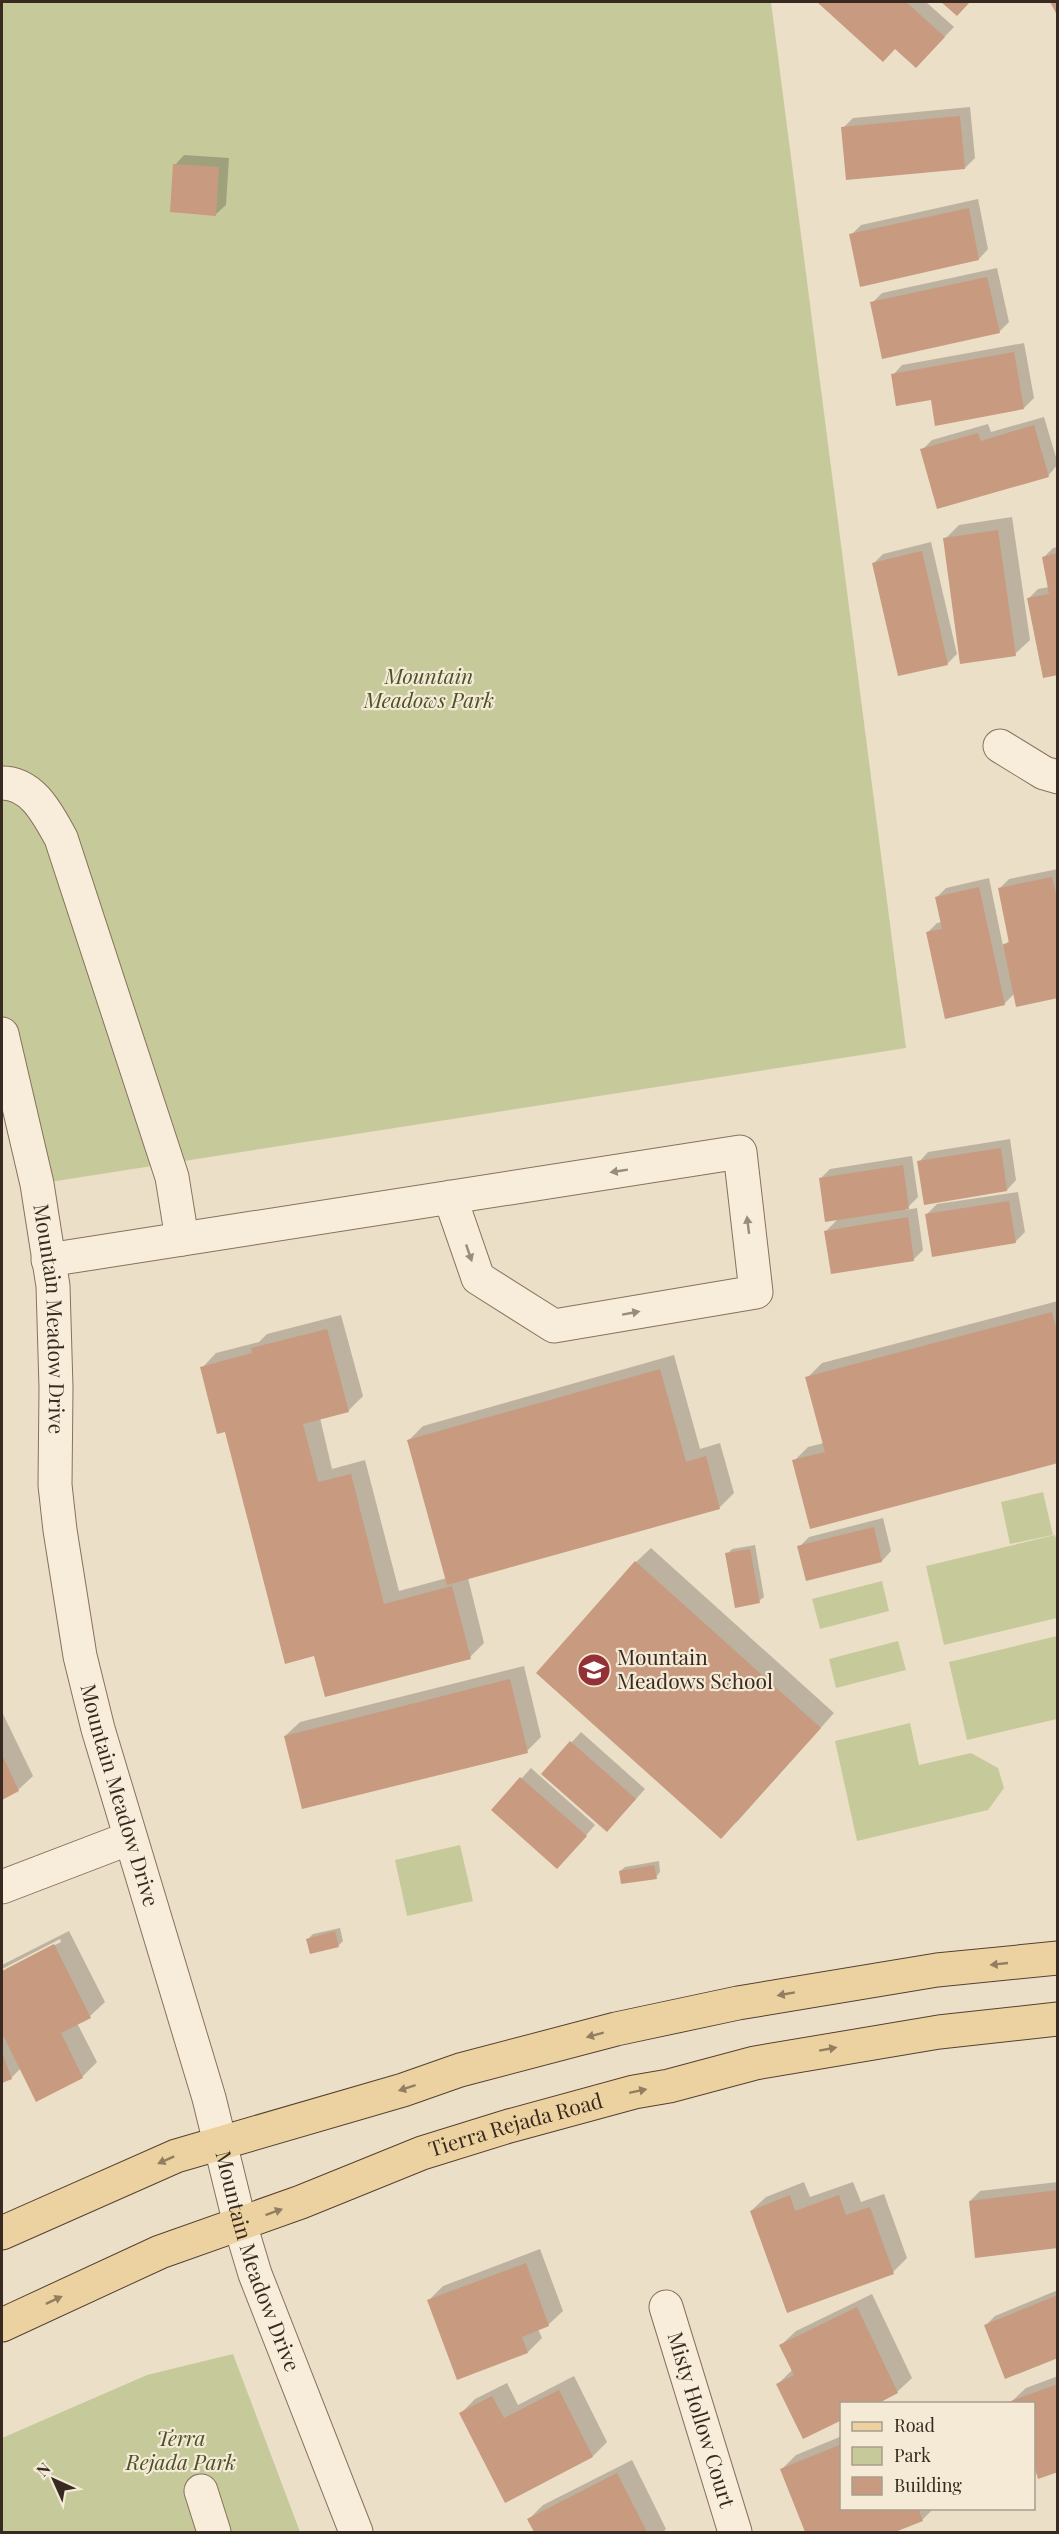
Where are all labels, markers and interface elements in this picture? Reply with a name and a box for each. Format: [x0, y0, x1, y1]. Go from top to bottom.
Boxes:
park label: Mountain Meadows Park [363, 661, 494, 713]
one-way arrow [610, 1166, 629, 1175]
street label: Mountain Meadow Drive [28, 1202, 72, 1434]
one-way arrow [743, 1215, 753, 1234]
one-way arrow [465, 1244, 475, 1262]
one-way arrow [622, 1309, 641, 1318]
place label: Mountain Meadows School [617, 1642, 773, 1694]
school or university icon: Mountain Meadows School [576, 1652, 612, 1688]
street label: Mountain Meadow Drive [75, 1681, 167, 1910]
one-way arrow [990, 1959, 1009, 1969]
one-way arrow [776, 1990, 795, 1999]
one-way arrow [586, 2030, 604, 2040]
one-way arrow [819, 2044, 838, 2053]
one-way arrow [398, 2084, 416, 2093]
street label: Tierra Rejada Road [425, 2085, 605, 2162]
one-way arrow [629, 2086, 647, 2096]
street label: Mountain Meadow Drive [210, 2147, 308, 2375]
one-way arrow [157, 2156, 174, 2165]
one-way arrow [265, 2206, 283, 2216]
one-way arrow [46, 2296, 63, 2305]
street label: Misty Hollow Court [662, 2328, 743, 2511]
legend [840, 2402, 1035, 2510]
text: Road [894, 2413, 935, 2437]
park label: Terra Rejada Park [125, 2423, 236, 2475]
text: Park [894, 2443, 931, 2467]
north arrow [24, 2450, 84, 2510]
text: N [32, 2457, 55, 2481]
text: Building [894, 2473, 962, 2497]

